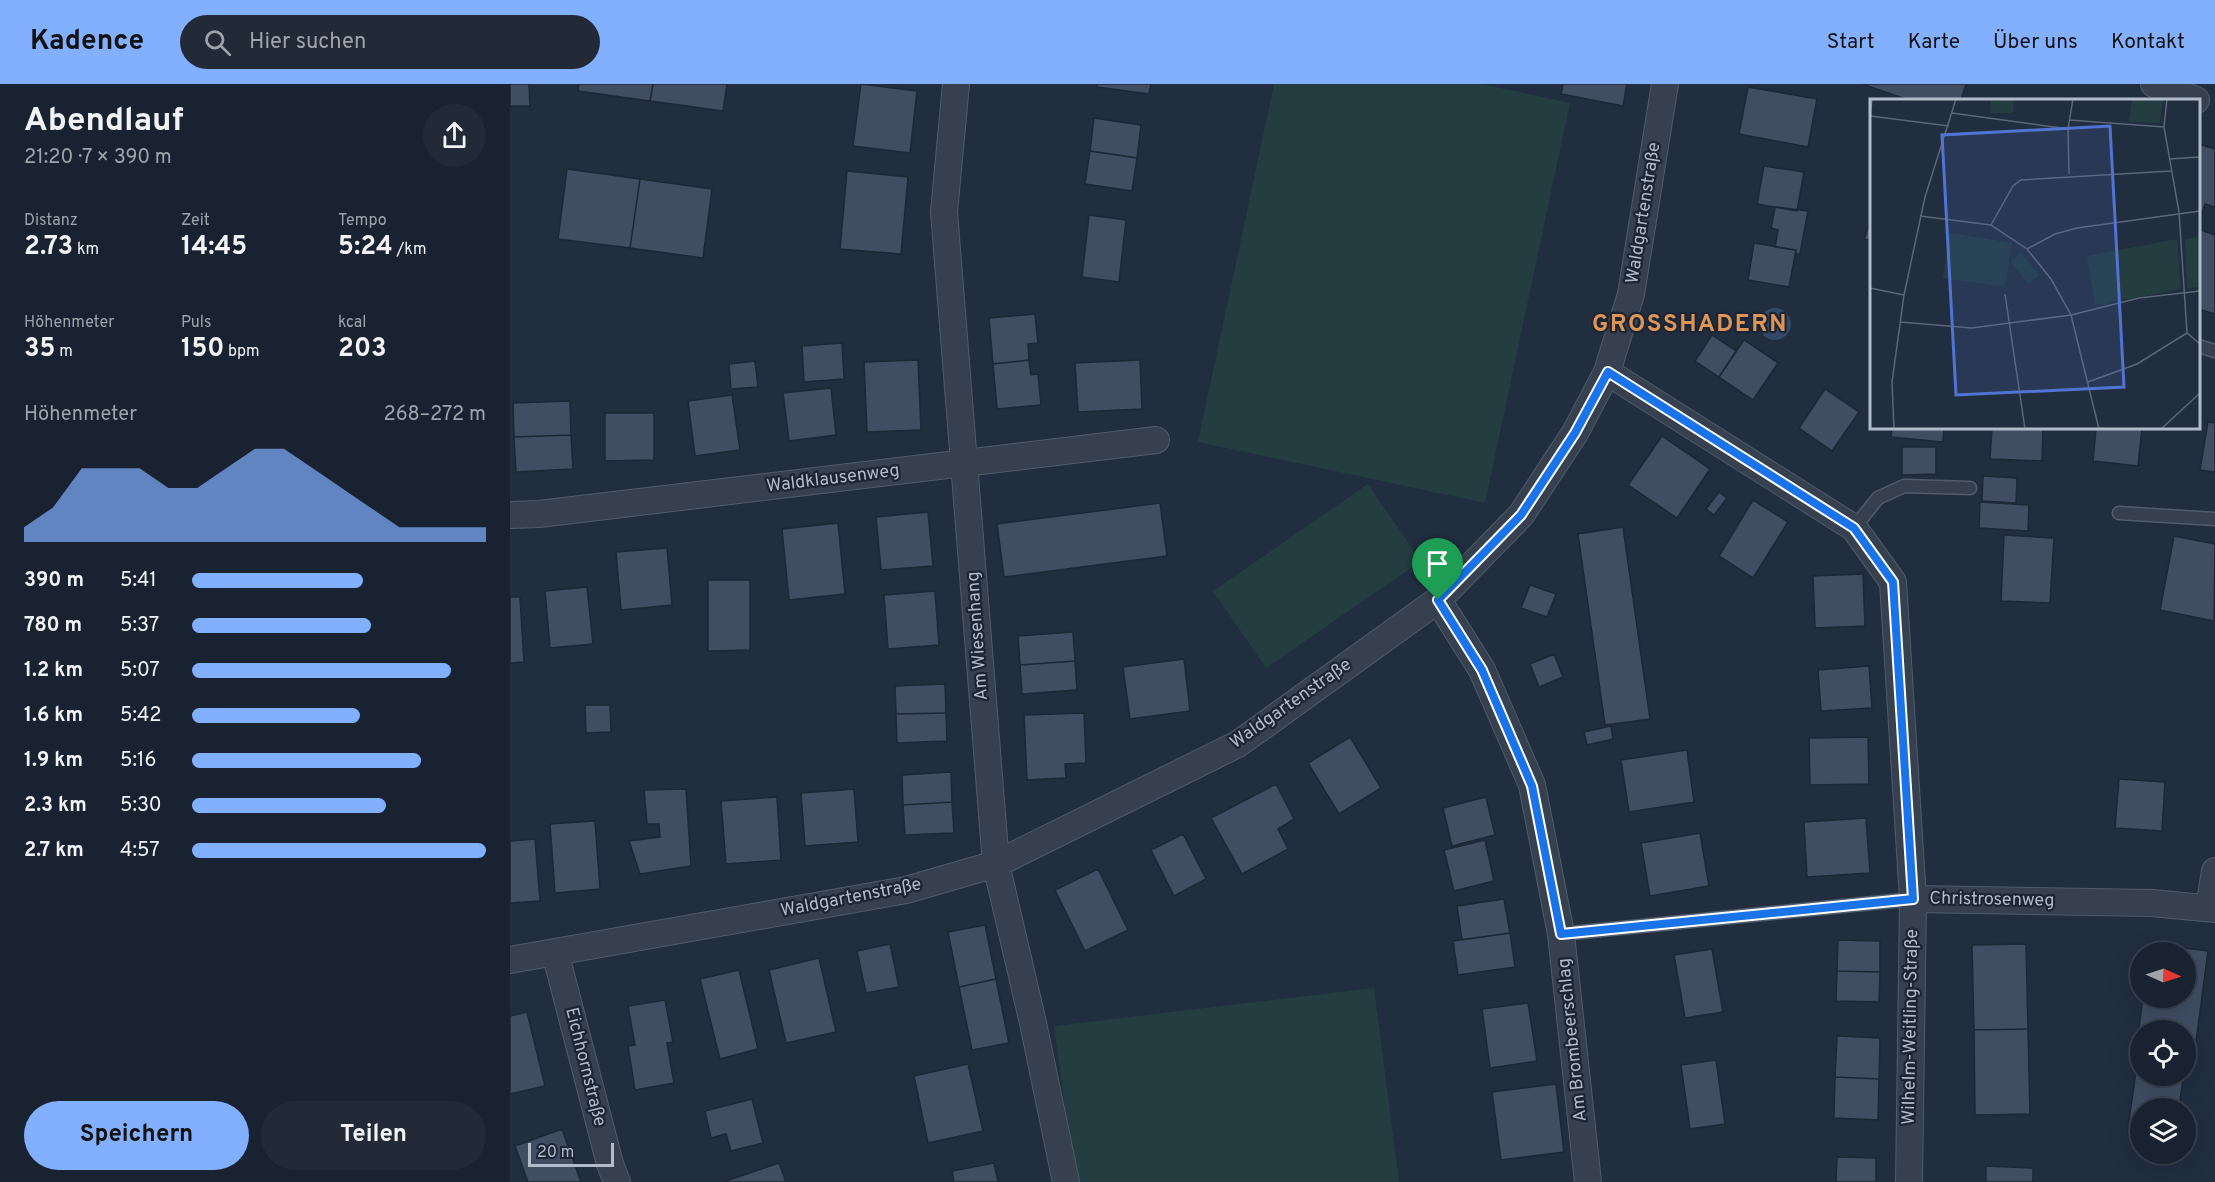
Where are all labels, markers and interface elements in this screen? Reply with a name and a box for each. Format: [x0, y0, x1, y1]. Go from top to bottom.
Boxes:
search box [180, 15, 600, 69]
text: Kadence [30, 24, 144, 60]
icon: search [201, 26, 234, 59]
text: Hier suchen [249, 29, 366, 56]
text: Start [1827, 29, 1875, 56]
text: Karte [1908, 29, 1960, 56]
text: Über uns [1993, 29, 2078, 56]
text: Kontakt [2111, 29, 2185, 56]
inset map [1870, 99, 2200, 429]
text: Abendlauf [24, 101, 184, 143]
button: share [423, 104, 486, 167]
street label: Waldgartenstraße [1621, 141, 1667, 285]
text: 21:20 · 7 × 390 m [24, 145, 172, 171]
text: Distanz [24, 211, 78, 231]
text: Zeit [181, 211, 210, 231]
text: Tempo [338, 211, 387, 231]
text: 2.73 [24, 231, 73, 264]
text: 14:45 [181, 231, 247, 264]
text: 5:24 [338, 231, 393, 264]
text: km [73, 240, 99, 260]
text: /km [393, 240, 426, 260]
district label: GROSSHADERN [1592, 310, 1788, 340]
text: Höhenmeter [24, 313, 114, 333]
text: Puls [181, 313, 212, 333]
text: kcal [338, 313, 366, 333]
text: 35 [24, 333, 55, 366]
text: 150 [181, 333, 224, 366]
text: 203 [338, 333, 387, 366]
text: m [55, 342, 73, 362]
text: bpm [224, 342, 260, 362]
text: Höhenmeter [24, 402, 137, 428]
text: 268–272 m [383, 402, 486, 428]
street label: Waldklausenweg [765, 459, 901, 499]
pin [1412, 538, 1463, 600]
icon: arrive [1421, 547, 1454, 580]
text: 390 m [24, 568, 84, 594]
text: 5:41 [120, 568, 157, 594]
street label: Am Wiesenhang [962, 571, 994, 701]
text: 780 m [24, 613, 82, 639]
text: 5:37 [120, 613, 159, 639]
street label: Waldgartenstraße [1226, 654, 1356, 754]
text: 1.2 km [24, 658, 83, 684]
text: 5:07 [120, 658, 160, 684]
text: 1.6 km [24, 703, 83, 729]
text: 5:42 [120, 703, 162, 729]
text: 1.9 km [24, 748, 83, 774]
text: 5:16 [120, 748, 156, 774]
text: 2.3 km [24, 793, 87, 819]
text: 5:30 [120, 793, 162, 819]
text: 2.7 km [24, 838, 84, 864]
text: 4:57 [120, 838, 160, 864]
street label: Waldgartenstraße [779, 873, 923, 923]
street label: Christrosenweg [1929, 887, 2055, 913]
street label: Wilhelm-Weitling-Straße [1898, 929, 1924, 1125]
north arrow [2130, 942, 2196, 1008]
map controls [2130, 942, 2196, 1164]
street label: Am Brombeerschlag [1553, 957, 1593, 1123]
street label: Eichhornstraße [559, 1005, 611, 1129]
button: locate [2130, 1020, 2196, 1086]
button: layers [2130, 1098, 2196, 1164]
button: Speichern [24, 1101, 249, 1170]
button: Teilen [261, 1101, 486, 1170]
scale bar [528, 1140, 614, 1168]
text: 20 m [537, 1143, 574, 1163]

